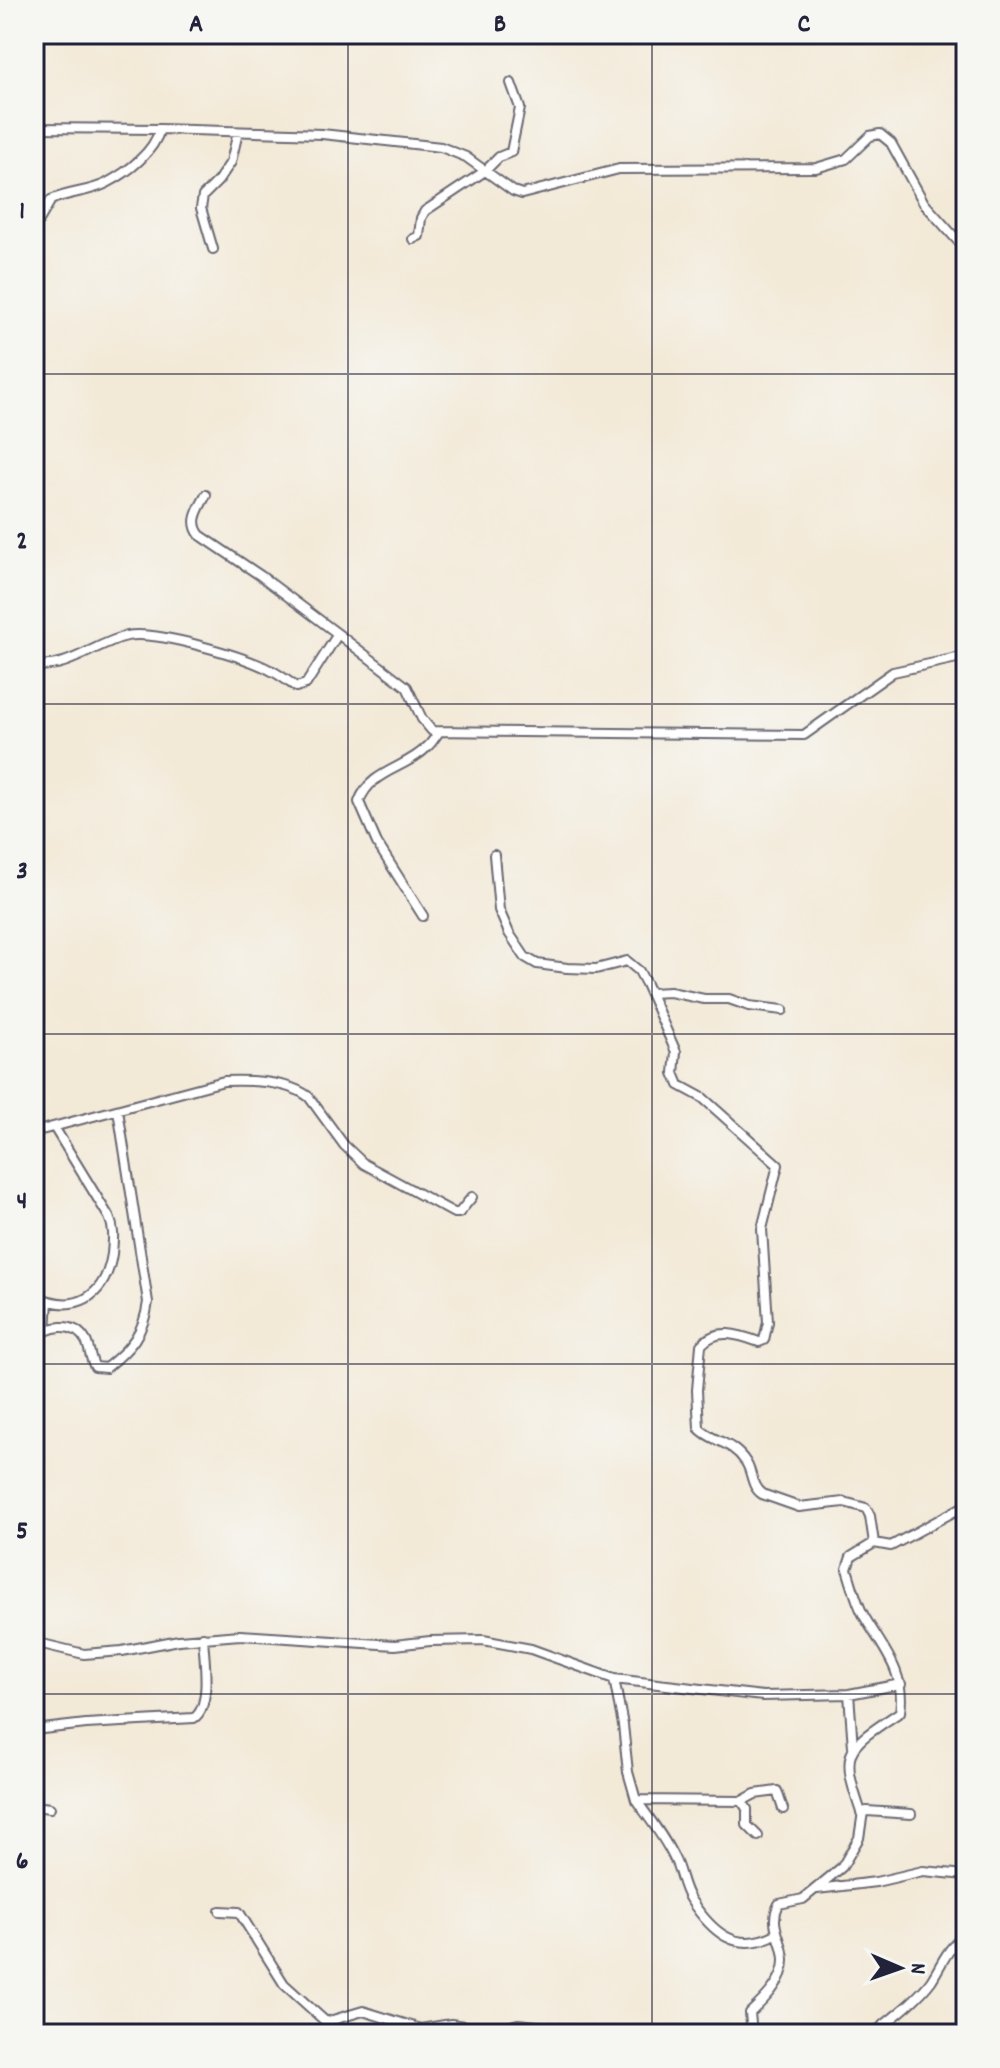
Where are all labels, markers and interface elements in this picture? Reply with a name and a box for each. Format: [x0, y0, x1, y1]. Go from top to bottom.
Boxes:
text: A [189, 7, 203, 44]
text: B [494, 7, 506, 44]
text: C [798, 7, 811, 44]
text: 1 [19, 194, 25, 231]
text: 2 [16, 524, 28, 561]
text: 3 [16, 854, 28, 891]
text: 4 [17, 1184, 27, 1221]
text: 5 [16, 1514, 28, 1551]
text: 6 [16, 1844, 28, 1881]
north arrow [860, 1928, 940, 2008]
text: N [901, 1963, 932, 1975]

